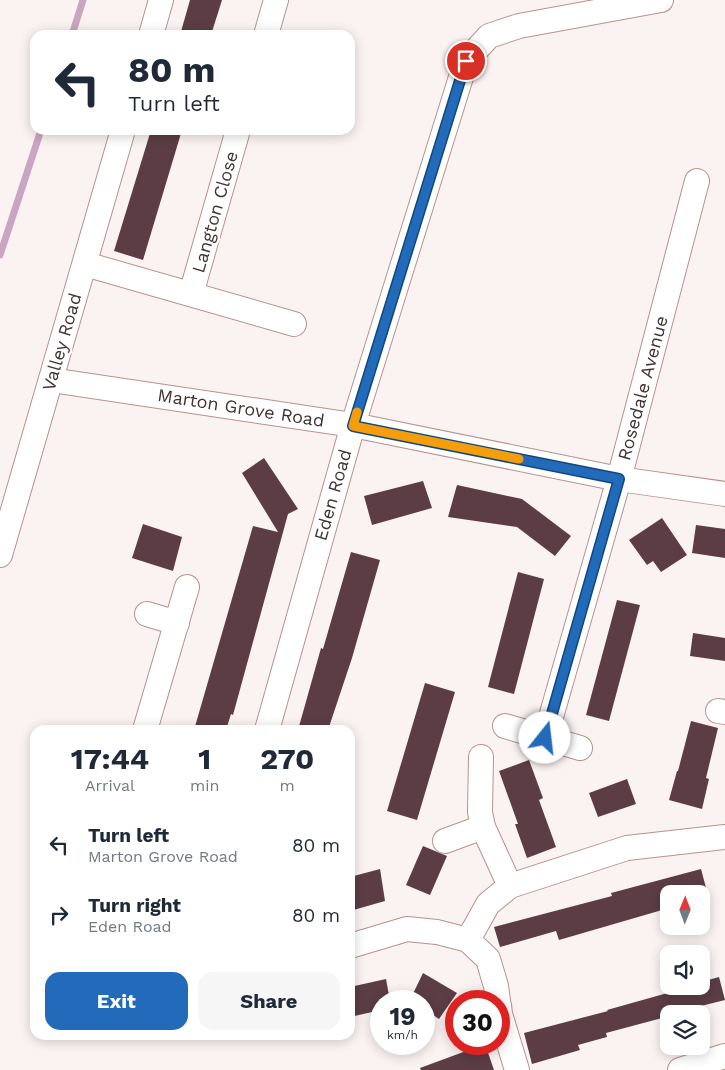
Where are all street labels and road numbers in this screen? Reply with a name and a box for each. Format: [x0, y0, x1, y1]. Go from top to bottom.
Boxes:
street label: Langton Close [187, 148, 242, 275]
street label: Valley Road [38, 291, 85, 393]
street label: Rosedale Avenue [613, 313, 672, 462]
street label: Marton Grove Road [156, 384, 326, 431]
street label: Eden Road [309, 447, 356, 543]

